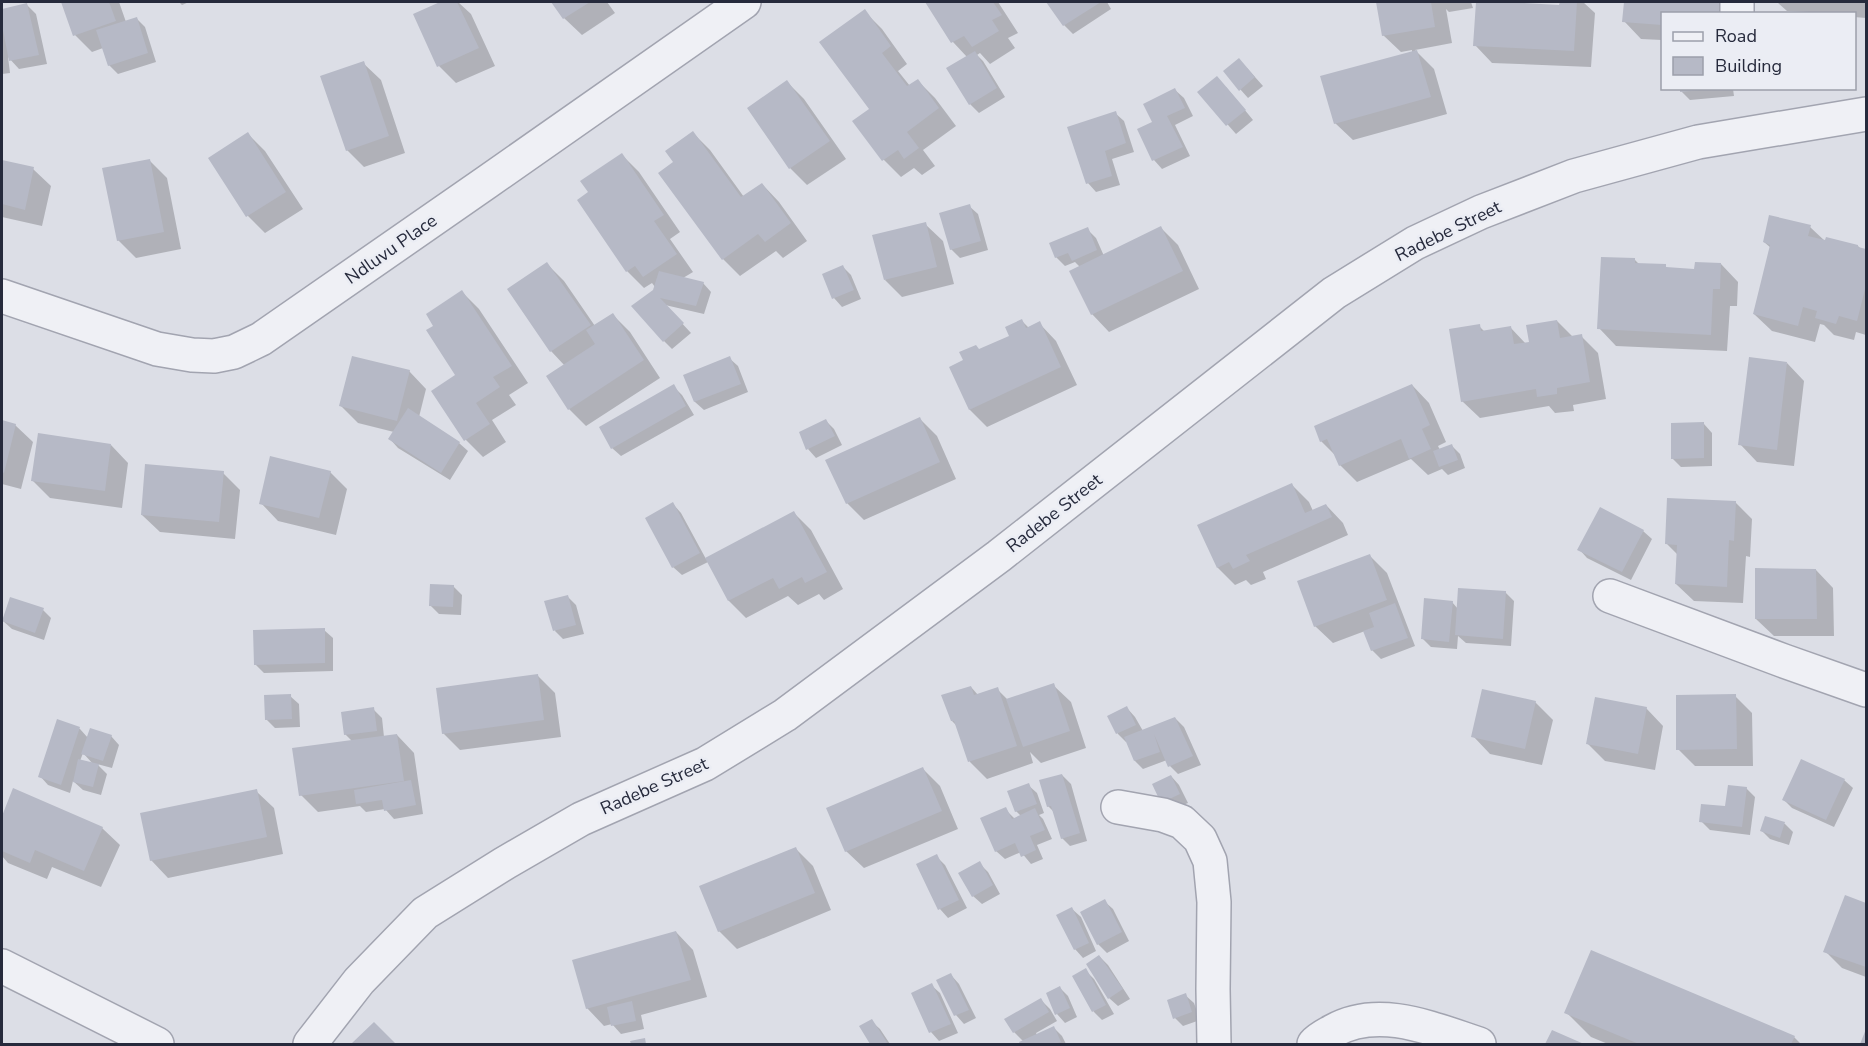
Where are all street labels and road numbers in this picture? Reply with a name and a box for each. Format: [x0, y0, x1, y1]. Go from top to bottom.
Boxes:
street label: Radebe Street [1391, 195, 1506, 267]
street label: Ndluvu Place [340, 208, 442, 290]
street label: Radebe Street [1001, 468, 1107, 558]
street label: Radebe Street [596, 751, 712, 820]

